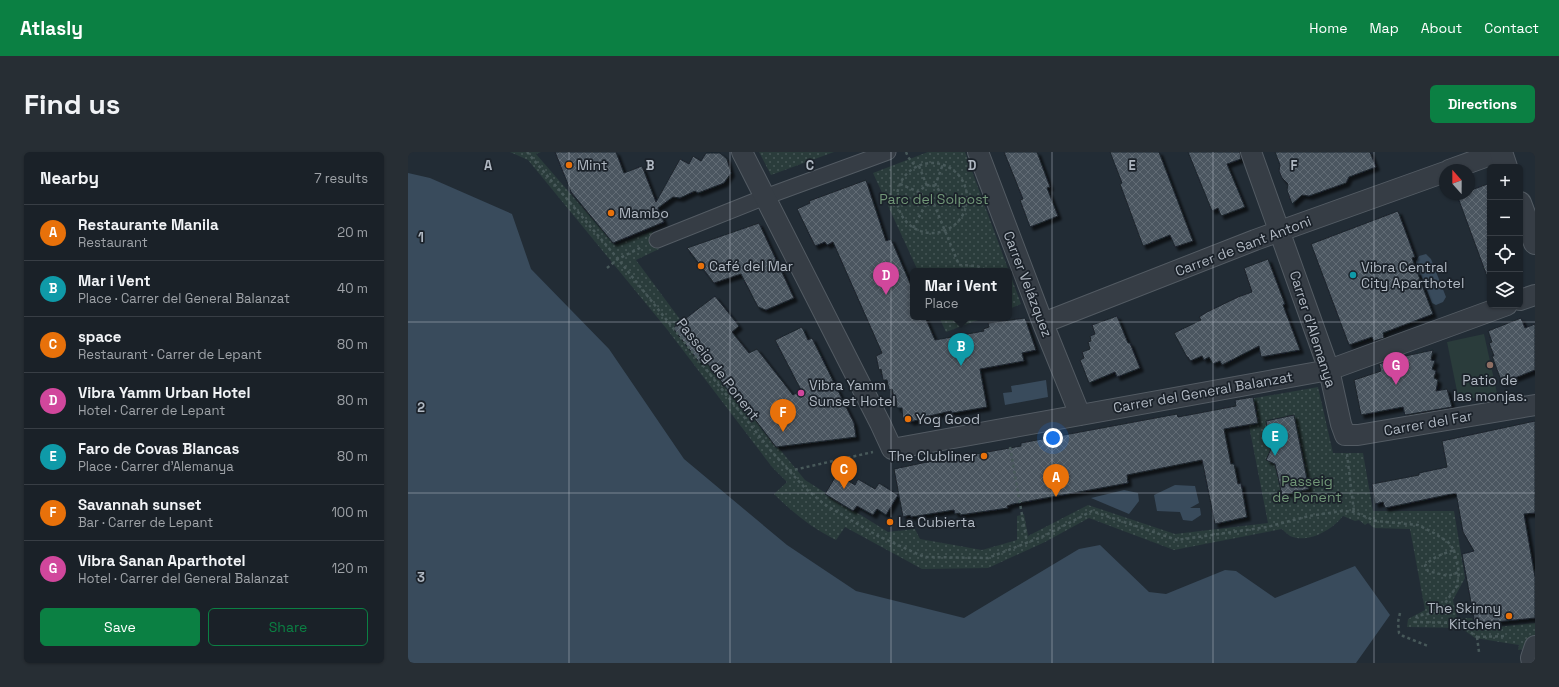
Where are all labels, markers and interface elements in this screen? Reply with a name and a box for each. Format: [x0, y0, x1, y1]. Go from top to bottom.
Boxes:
text: Atlasly [20, 16, 83, 41]
text: Home [1309, 19, 1347, 37]
text: Map [1369, 19, 1399, 37]
text: About [1421, 19, 1462, 37]
text: Contact [1484, 19, 1539, 37]
button: Directions [1430, 85, 1535, 123]
text: Find us [24, 86, 121, 122]
place label: Mint [577, 156, 607, 174]
text: A [484, 157, 493, 174]
text: B [646, 157, 655, 174]
text: C [806, 157, 814, 174]
text: D [968, 157, 977, 174]
text: E [1128, 157, 1136, 174]
text: F [1291, 157, 1298, 174]
marker: Mint [564, 160, 574, 170]
north arrow [1439, 164, 1475, 200]
map controls [1487, 164, 1523, 308]
button: + [1487, 164, 1523, 200]
text: Nearby [40, 167, 99, 189]
text: 7 results [314, 170, 368, 187]
park label: Parc del Solpost [879, 190, 989, 208]
button: − [1487, 200, 1523, 236]
place label: Mambo [619, 204, 669, 222]
marker: Mambo [606, 208, 616, 218]
street label: Carrer de Sant Antoni [1172, 212, 1314, 280]
text: Restaurante Manila [78, 215, 219, 234]
text: A [49, 224, 57, 241]
text: 20 m [337, 224, 368, 241]
street label: Carrer Velázquez [999, 228, 1057, 340]
text: 1 [418, 229, 424, 246]
text: Restaurant [78, 234, 148, 251]
button: locate [1487, 236, 1523, 272]
place label: Café del Mar [709, 257, 793, 275]
place label: Vibra Central City Aparthotel [1361, 258, 1464, 292]
marker: Café del Mar [696, 261, 706, 271]
pin: D [873, 262, 899, 295]
popup [910, 268, 1012, 320]
street label: Carrer d'Alemanya [1286, 268, 1340, 390]
marker: Vibra Central City Aparthotel [1348, 270, 1358, 280]
text: Mar i Vent [78, 271, 151, 290]
button: layers [1487, 272, 1523, 308]
text: Mar i Vent [925, 276, 997, 295]
text: B [49, 280, 57, 297]
text: 40 m [337, 280, 368, 297]
text: Place · Carrer del General Balanzat [78, 290, 290, 307]
text: Place [925, 295, 958, 312]
street label: Passeig de Ponent [673, 314, 763, 424]
text: space [78, 327, 121, 346]
pin: B [948, 333, 974, 366]
text: C [49, 336, 57, 353]
text: 80 m [337, 336, 368, 353]
text: Restaurant · Carrer de Lepant [78, 346, 262, 363]
pin: G [1383, 352, 1409, 385]
marker: Patio de las monjas. [1485, 360, 1495, 370]
street label: Carrer del General Balanzat [1112, 367, 1294, 417]
place label: Patio de las monjas. [1453, 371, 1527, 405]
place label: Vibra Yamm Sunset Hotel [809, 376, 896, 410]
text: Vibra Yamm Urban Hotel [78, 383, 250, 402]
marker: Vibra Yamm Sunset Hotel [796, 388, 806, 398]
text: D [49, 392, 57, 409]
text: 80 m [337, 392, 368, 409]
text: 2 [417, 399, 425, 416]
pin: F [770, 399, 796, 432]
text: Hotel · Carrer de Lepant [78, 402, 225, 419]
street label: Carrer del Far [1382, 406, 1474, 440]
place label: Yog Good [916, 410, 980, 428]
marker: Yog Good [903, 414, 913, 424]
pin: E [1262, 423, 1288, 456]
your location [1043, 428, 1063, 448]
text: Faro de Covas Blancas [78, 439, 239, 458]
place label: The Clubliner [888, 447, 976, 465]
text: E [49, 448, 57, 465]
text: 80 m [337, 448, 368, 465]
marker: The Clubliner [979, 451, 989, 461]
pin: C [831, 456, 857, 489]
text: Place · Carrer d'Alemanya [78, 458, 234, 475]
pin: A [1043, 464, 1069, 497]
park label: Passeig de Ponent [1272, 472, 1342, 506]
text: Savannah sunset [78, 495, 202, 514]
text: F [50, 504, 56, 521]
text: 100 m [331, 504, 368, 521]
place label: La Cubierta [898, 513, 975, 531]
text: Bar · Carrer de Lepant [78, 514, 213, 531]
marker: La Cubierta [885, 517, 895, 527]
text: Vibra Sanan Aparthotel [78, 551, 246, 570]
text: G [49, 560, 57, 577]
text: 120 m [332, 560, 368, 577]
text: 3 [417, 569, 425, 586]
text: Hotel · Carrer del General Balanzat [78, 570, 289, 587]
place label: The Skinny Kitchen [1427, 599, 1501, 633]
button: Save [40, 608, 200, 646]
button: Share [208, 608, 368, 646]
marker: The Skinny Kitchen [1504, 611, 1514, 621]

